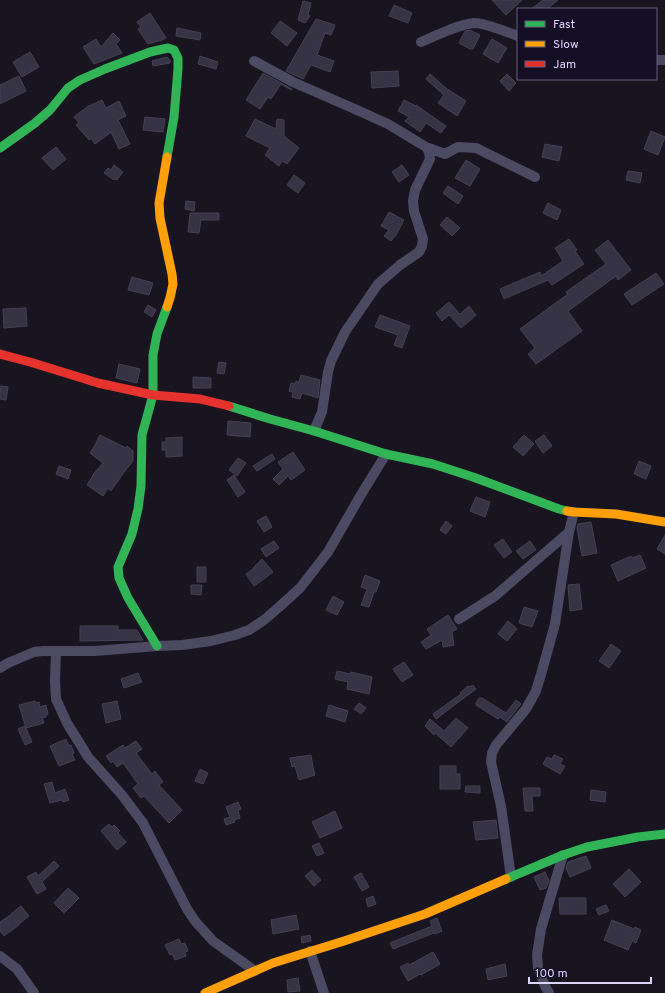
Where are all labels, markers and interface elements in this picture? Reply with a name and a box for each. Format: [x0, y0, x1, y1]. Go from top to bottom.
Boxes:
legend [517, 8, 657, 80]
text: Fast [553, 17, 575, 33]
text: Slow [553, 37, 579, 53]
text: Jam [553, 57, 576, 73]
scale bar [529, 959, 651, 985]
text: 100 m [535, 966, 568, 982]

